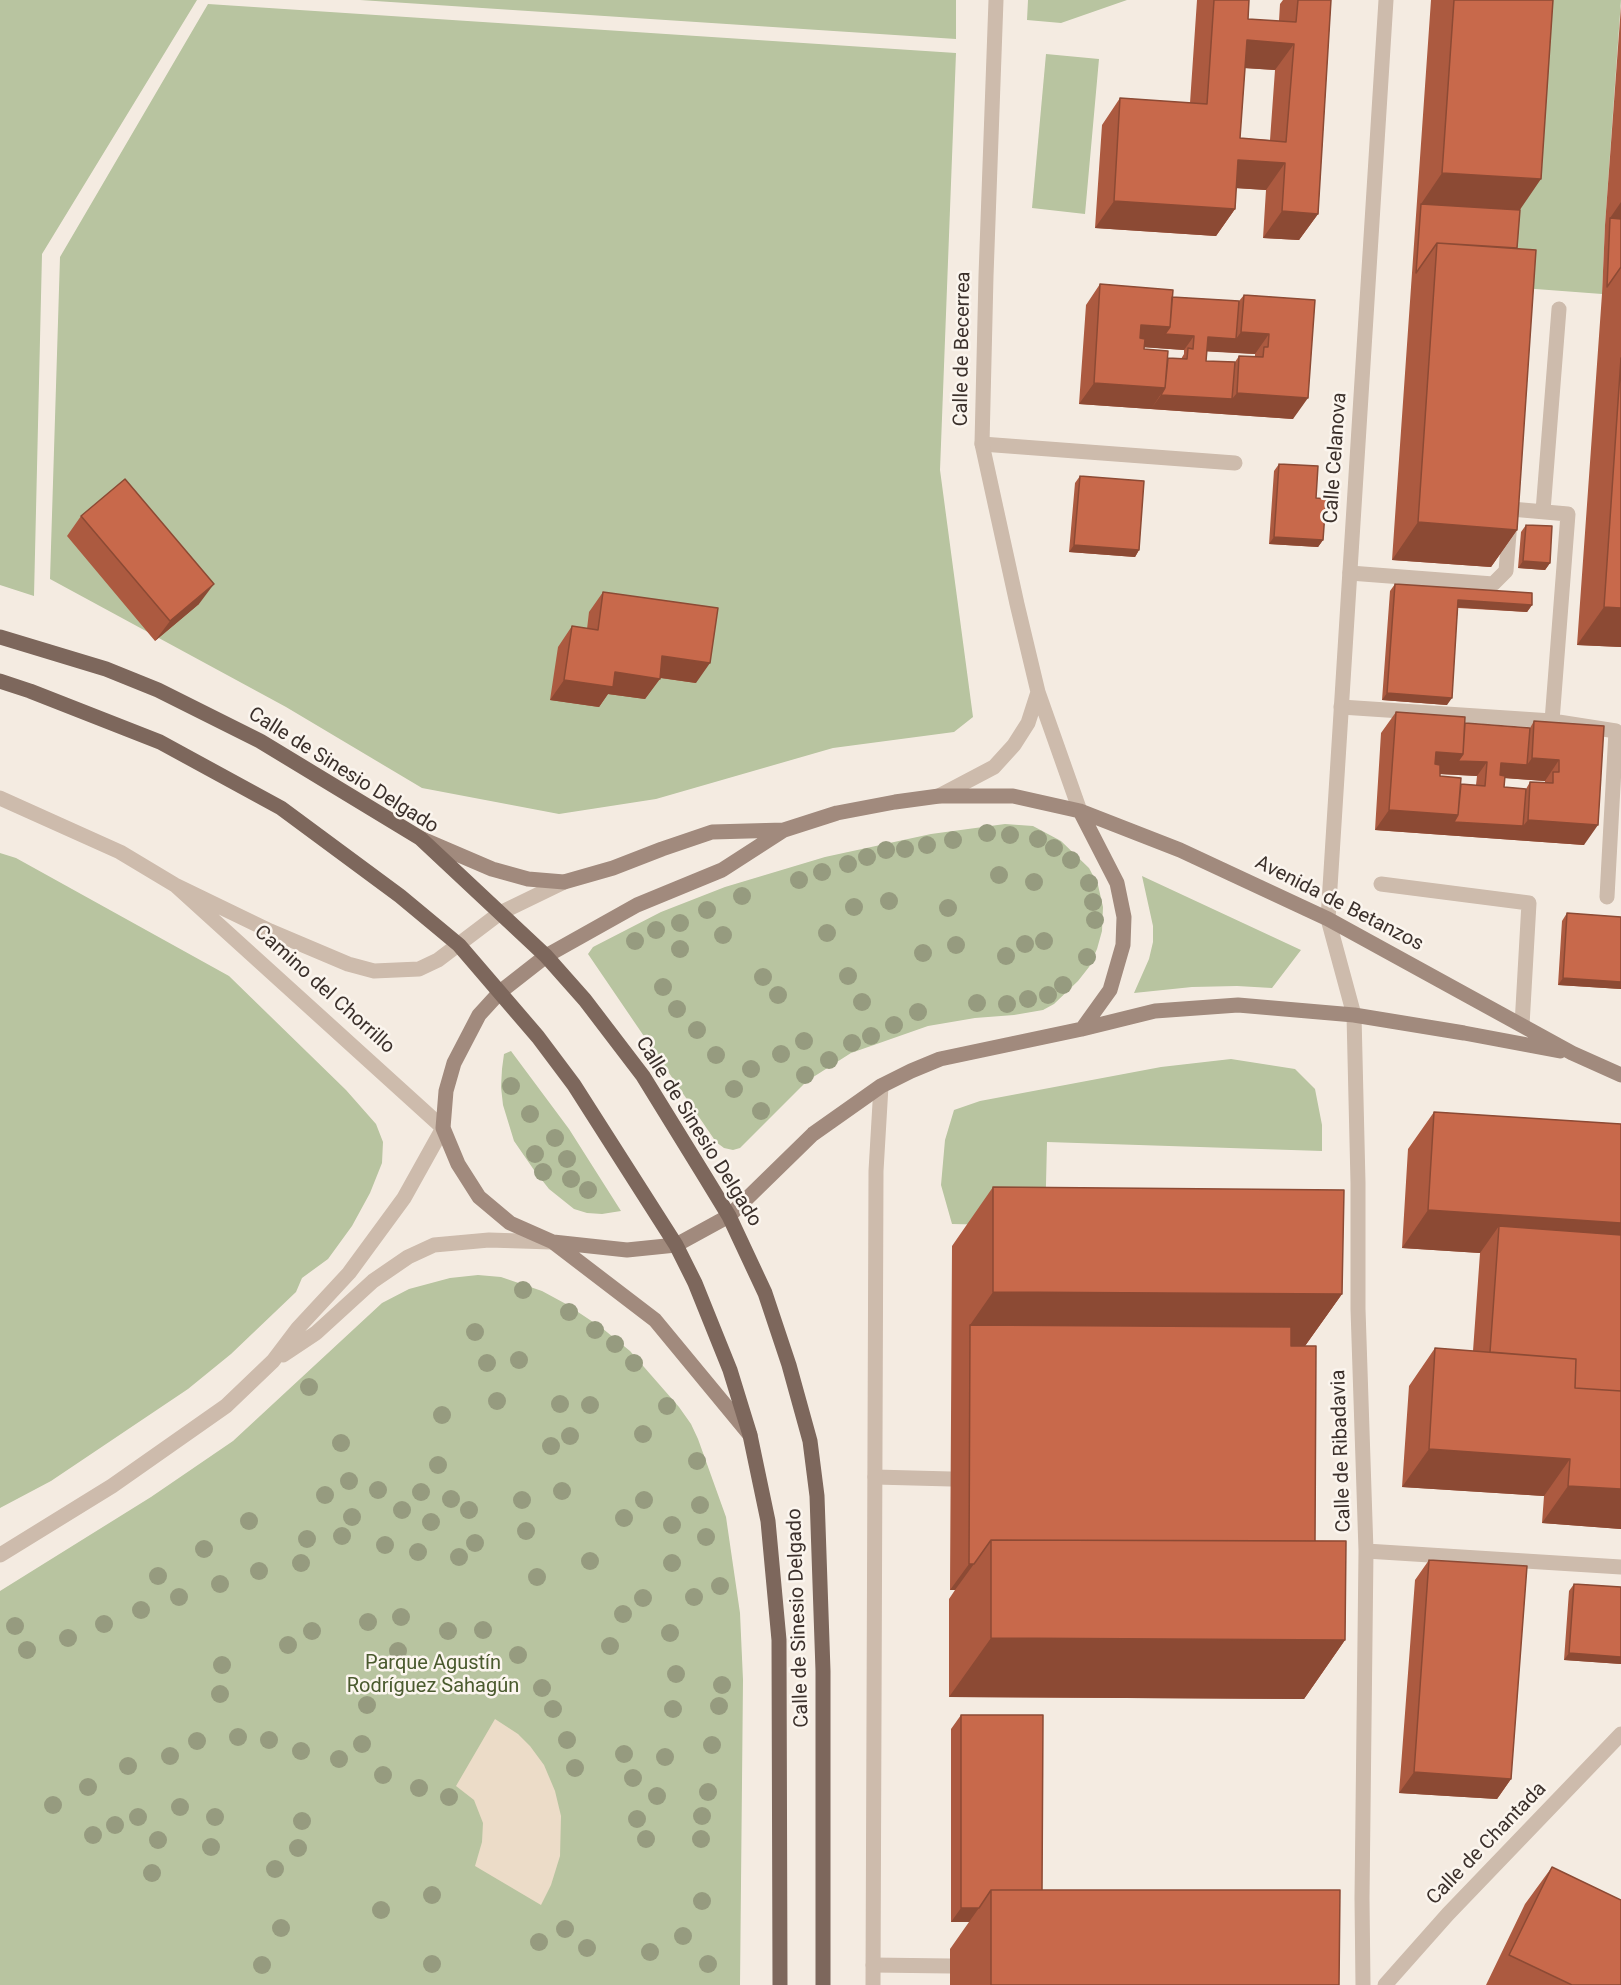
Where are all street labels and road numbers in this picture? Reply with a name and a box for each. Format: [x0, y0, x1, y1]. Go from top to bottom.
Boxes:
street label: Calle de Becerrea [950, 271, 976, 427]
street label: Calle Celanova [1319, 392, 1353, 524]
street label: Calle de Sinesio Delgado [244, 703, 442, 839]
street label: Avenida de Betanzos [1251, 851, 1427, 957]
street label: Camino del Chorrillo [249, 921, 399, 1059]
street label: Calle de Sinesio Delgado [630, 1033, 766, 1231]
street label: Calle de Ribadavia [1327, 1369, 1357, 1533]
street label: Calle de Sinesio Delgado [783, 1508, 815, 1728]
street label: Calle de Chantada [1422, 1778, 1552, 1910]

